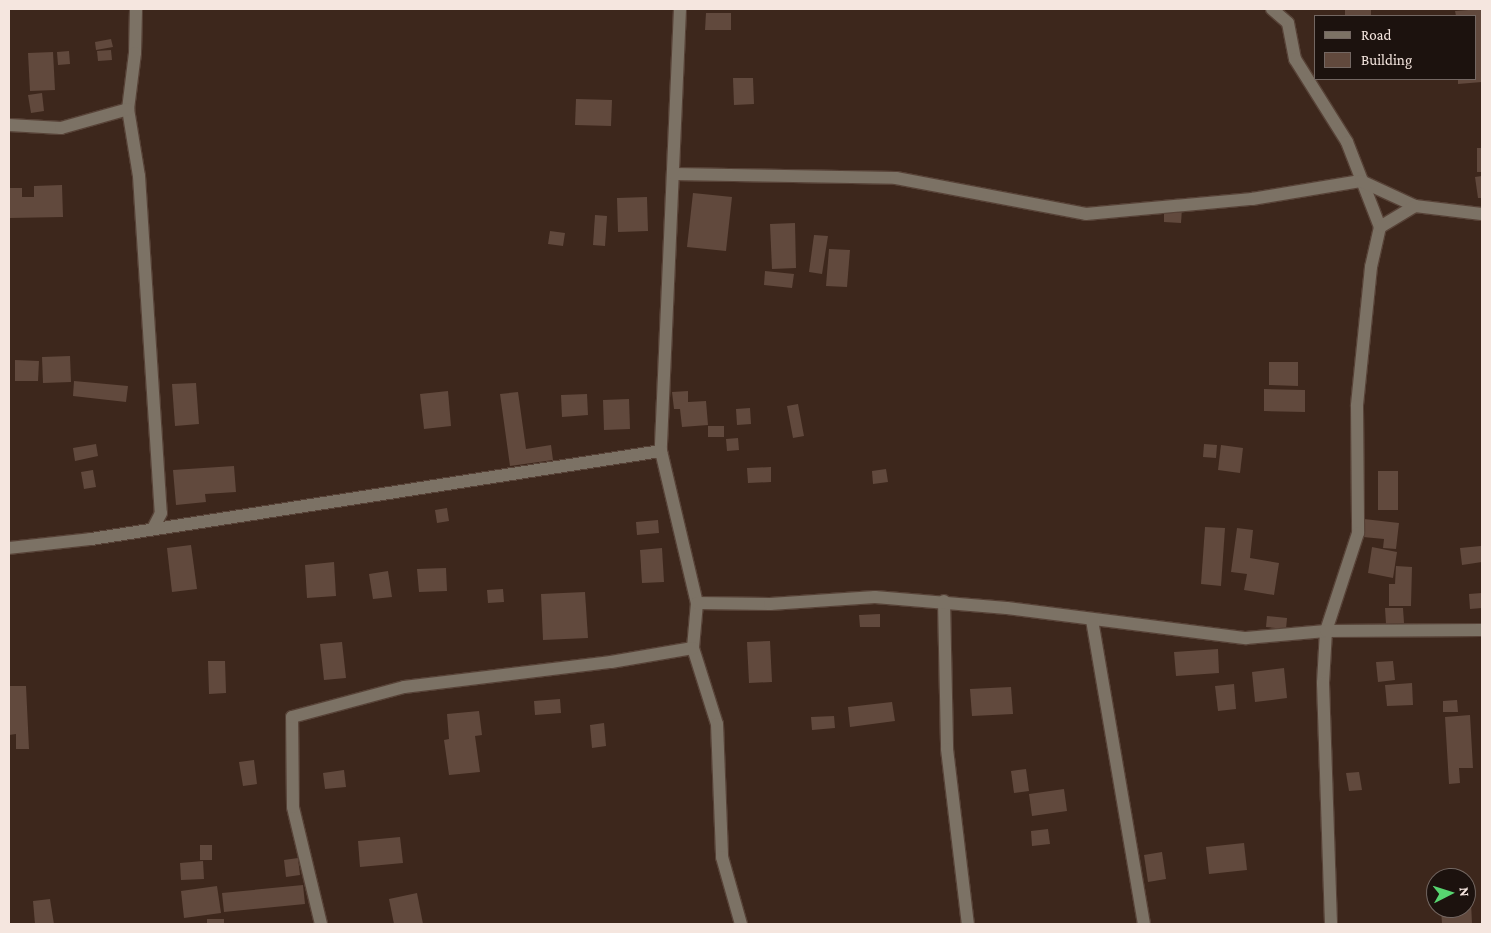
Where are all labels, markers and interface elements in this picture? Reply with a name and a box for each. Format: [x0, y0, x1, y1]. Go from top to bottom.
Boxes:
legend [1314, 15, 1476, 80]
text: Road [1361, 27, 1391, 43]
text: Building [1361, 52, 1412, 68]
north arrow [1426, 868, 1476, 918]
text: N [1457, 886, 1473, 897]

